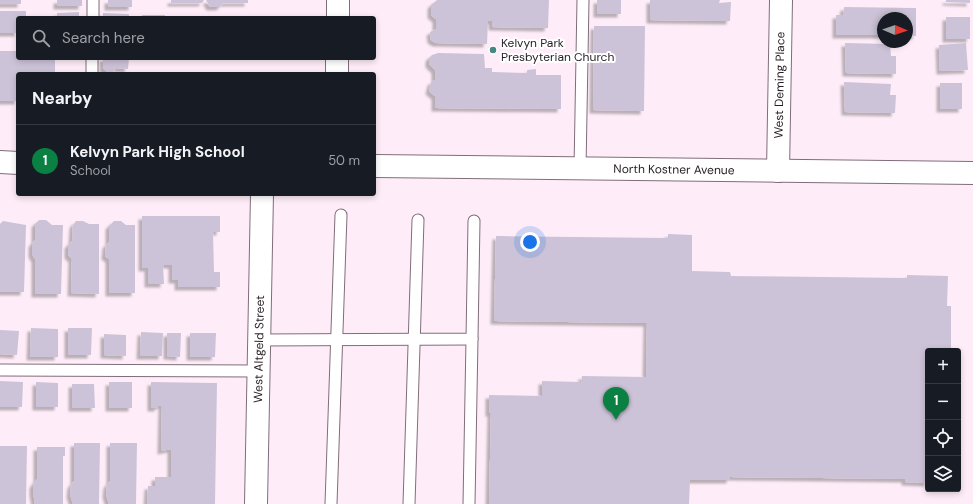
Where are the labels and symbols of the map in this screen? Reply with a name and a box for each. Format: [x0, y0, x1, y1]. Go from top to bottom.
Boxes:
north arrow [877, 12, 913, 48]
street label: West Deming Place [771, 31, 788, 139]
place label: Kelvyn Park Presbyterian Church [501, 35, 614, 65]
marker: Kelvyn Park Presbyterian Church [488, 45, 498, 55]
street label: North Kostner Avenue [613, 161, 735, 178]
your location [520, 232, 540, 252]
street label: West Altgeld Street [250, 295, 268, 403]
pin: 1 [603, 387, 629, 420]

